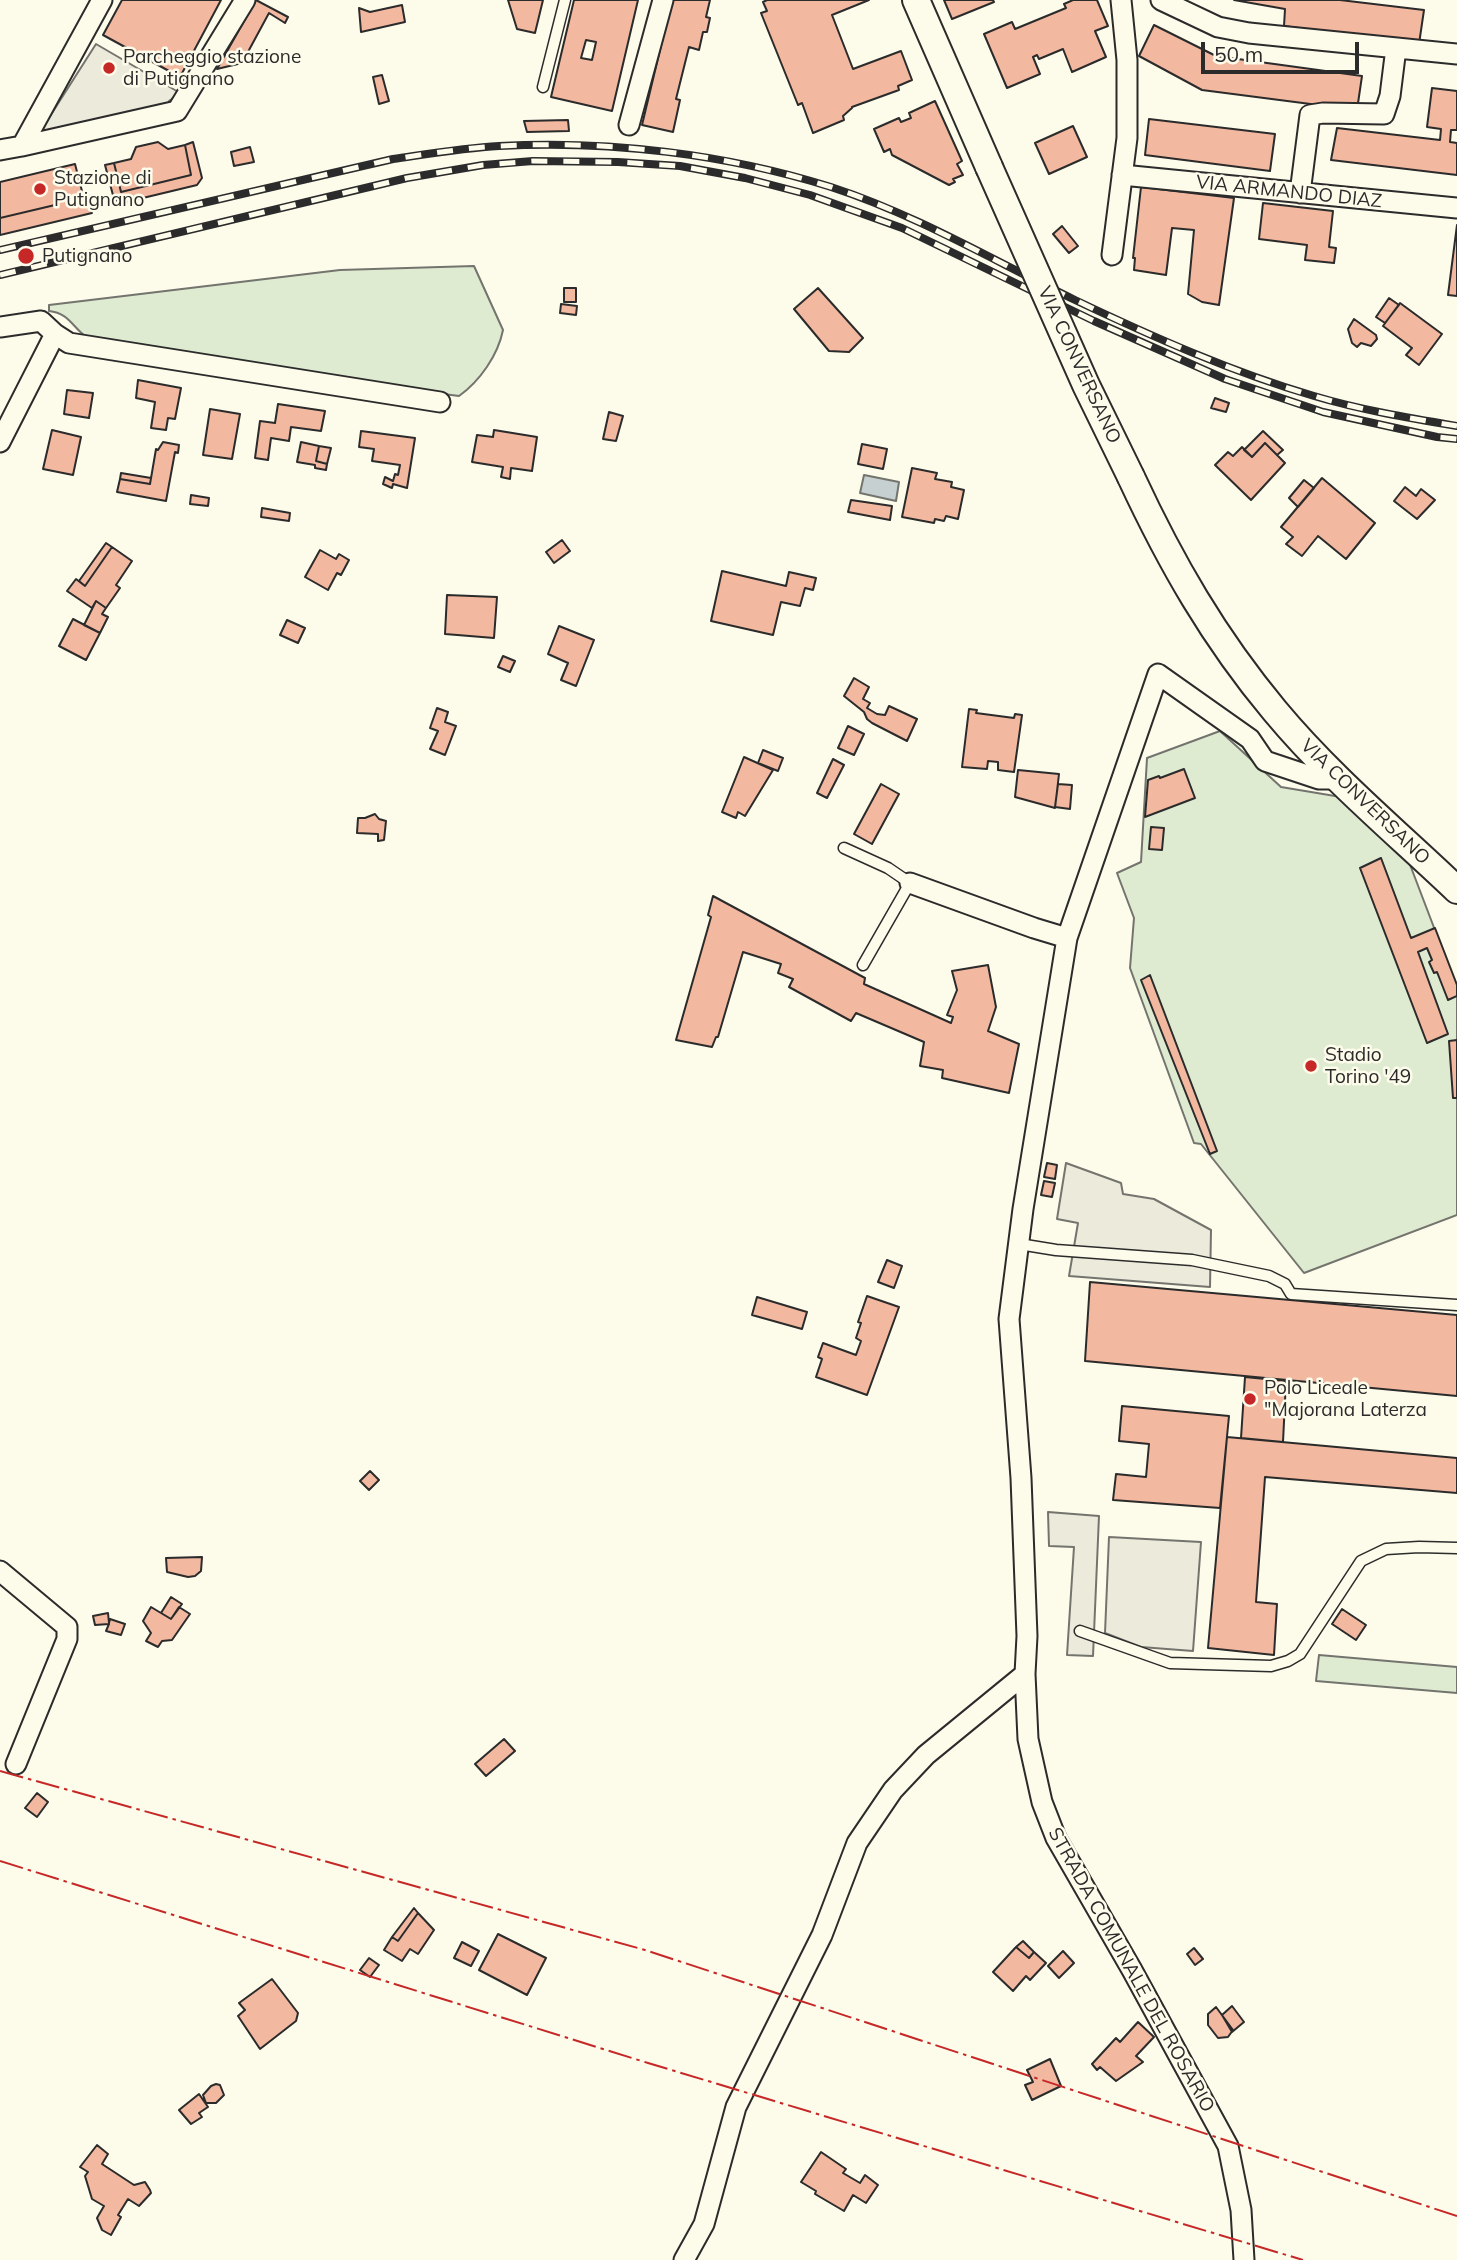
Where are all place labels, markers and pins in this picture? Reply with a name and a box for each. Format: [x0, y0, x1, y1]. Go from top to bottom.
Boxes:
place label: Parcheggio stazione di Putignano [123, 46, 301, 90]
marker: Parcheggio stazione di Putignano [101, 60, 117, 76]
place label: Stazione di Putignano [54, 167, 151, 211]
marker: Stazione di Putignano [32, 181, 48, 197]
place label: Putignano [42, 245, 132, 267]
marker: Putignano [16, 246, 36, 266]
place label: Stadio Torino '49 [1325, 1044, 1411, 1088]
marker: Stadio Torino '49 [1303, 1058, 1319, 1074]
place label: Polo Liceale "Majorana Laterza [1264, 1377, 1427, 1421]
marker: Polo Liceale "Majorana Laterza [1242, 1391, 1258, 1407]

